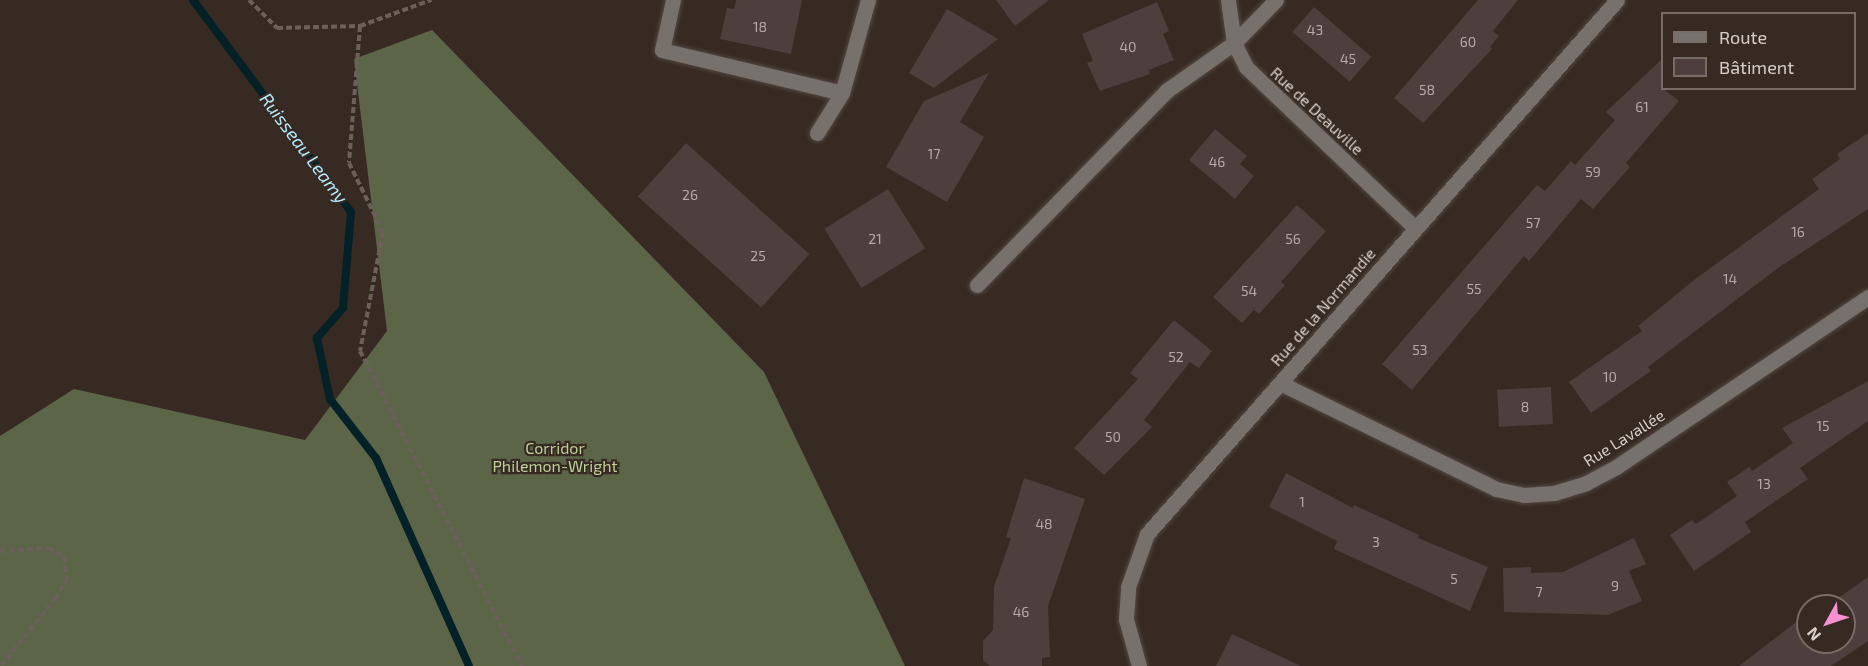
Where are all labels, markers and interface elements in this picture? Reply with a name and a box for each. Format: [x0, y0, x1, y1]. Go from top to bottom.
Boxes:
legend [1661, 12, 1856, 90]
house number: 18 [753, 19, 767, 35]
house number: 43 [1307, 22, 1323, 38]
text: Route [1719, 26, 1767, 48]
house number: 60 [1460, 34, 1476, 50]
house number: 40 [1119, 39, 1137, 55]
house number: 45 [1340, 51, 1356, 67]
text: Bâtiment [1719, 56, 1794, 78]
street label: Rue de Deauville [1267, 63, 1367, 159]
house number: 58 [1419, 82, 1435, 98]
water label: Ruisseau Leamy [255, 89, 353, 207]
house number: 61 [1635, 99, 1649, 115]
house number: 17 [928, 146, 940, 162]
house number: 46 [1209, 154, 1225, 170]
house number: 59 [1585, 164, 1601, 180]
house number: 26 [682, 187, 698, 203]
house number: 57 [1526, 215, 1540, 231]
house number: 16 [1791, 224, 1805, 240]
house number: 21 [868, 231, 882, 247]
house number: 56 [1285, 231, 1301, 247]
street label: Rue de la Normandie [1266, 244, 1380, 370]
house number: 25 [750, 248, 766, 264]
house number: 14 [1723, 271, 1737, 287]
house number: 55 [1466, 281, 1482, 297]
house number: 54 [1241, 283, 1257, 299]
house number: 53 [1412, 342, 1428, 358]
house number: 52 [1168, 349, 1184, 365]
house number: 10 [1603, 369, 1617, 385]
house number: 8 [1521, 399, 1529, 415]
street label: Rue Lavallée [1580, 405, 1668, 471]
house number: 15 [1816, 418, 1830, 434]
house number: 50 [1105, 429, 1121, 445]
park label: Corridor Philemon-Wright [492, 438, 618, 476]
house number: 13 [1757, 476, 1771, 492]
house number: 1 [1299, 494, 1305, 510]
house number: 48 [1035, 516, 1053, 532]
house number: 3 [1372, 534, 1380, 550]
house number: 5 [1450, 571, 1458, 587]
house number: 9 [1611, 578, 1619, 594]
house number: 7 [1535, 584, 1543, 600]
north arrow [1796, 594, 1856, 654]
house number: 46 [1013, 604, 1029, 620]
text: N [1802, 624, 1824, 645]

